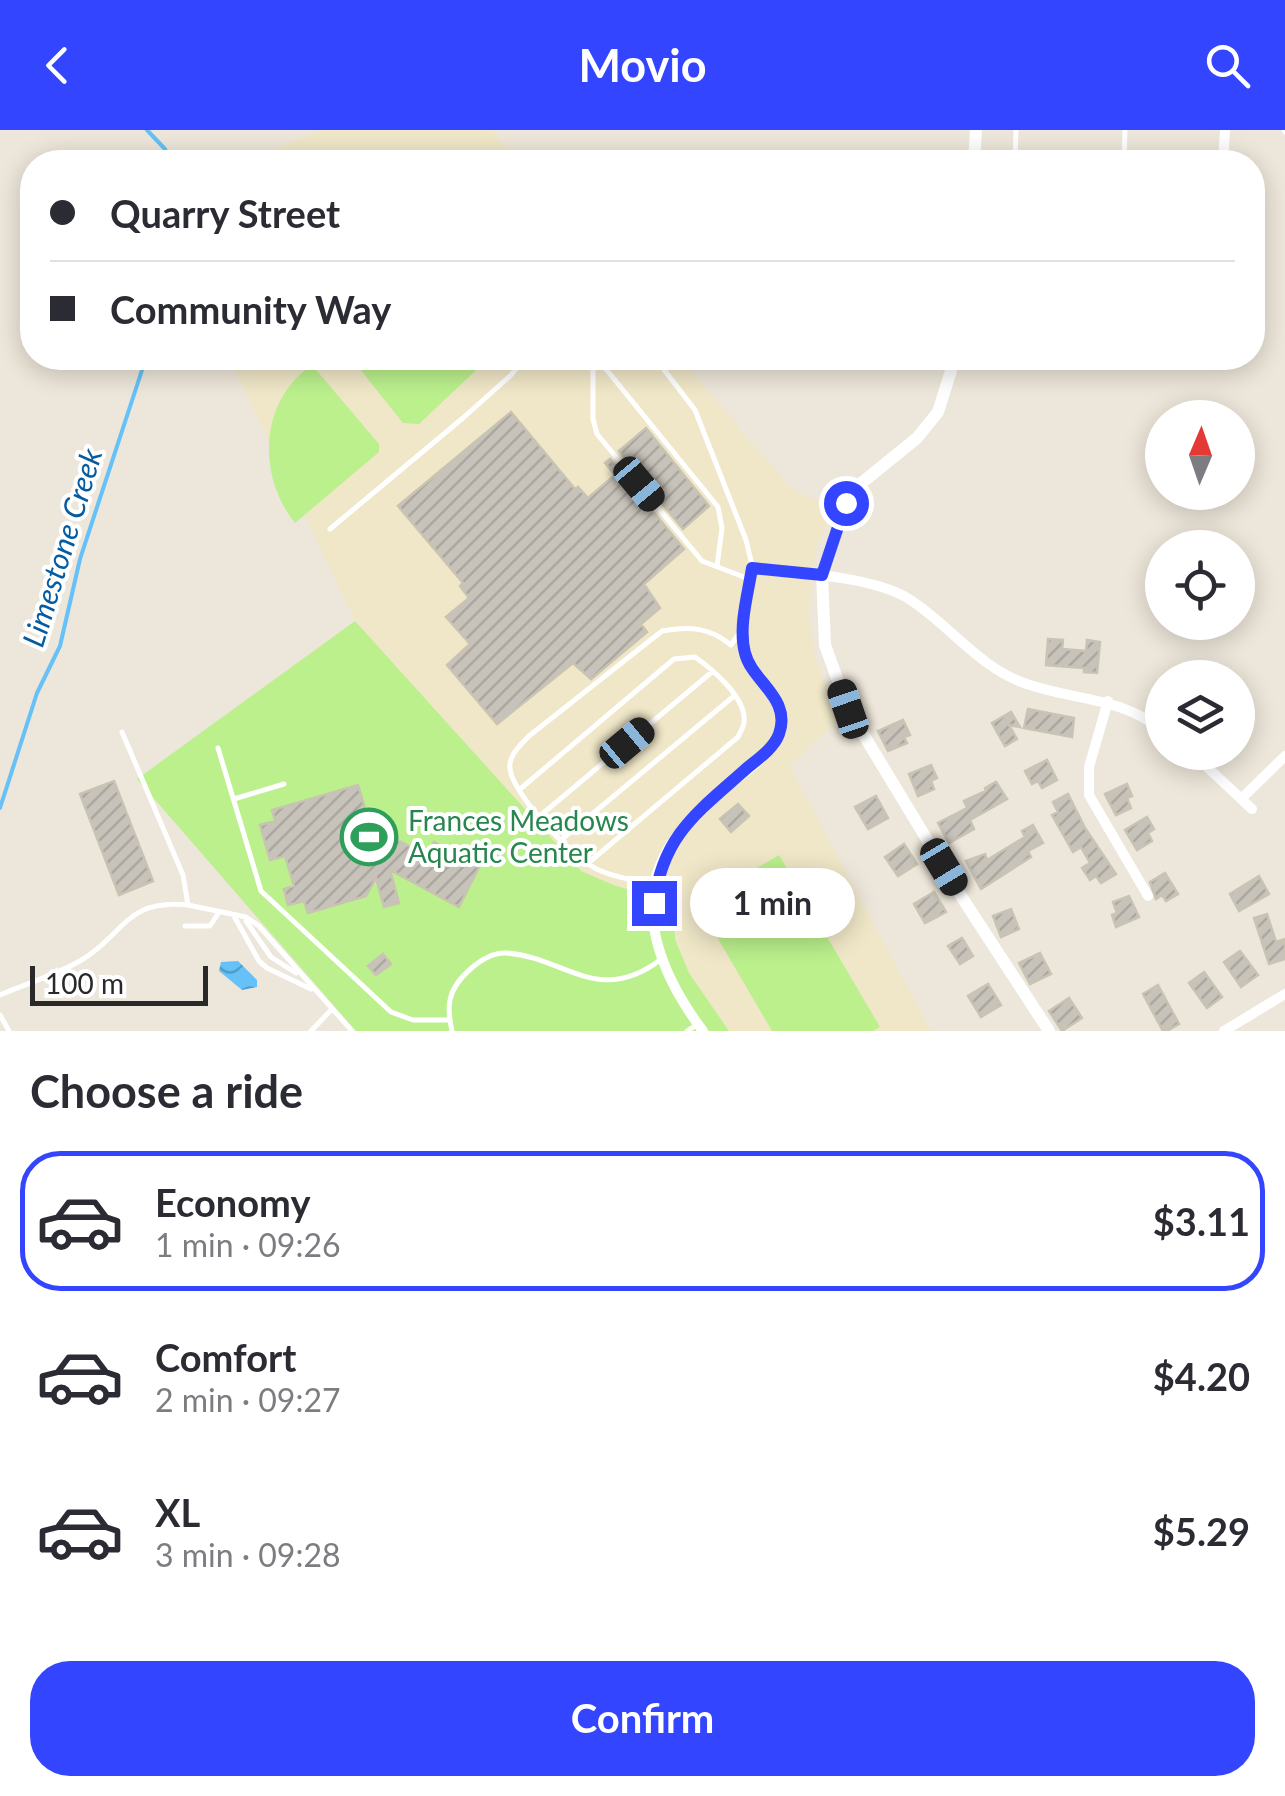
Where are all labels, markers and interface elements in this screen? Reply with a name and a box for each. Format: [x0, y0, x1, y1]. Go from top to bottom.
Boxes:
icon: back [30, 38, 85, 93]
text: Movio [578, 38, 707, 92]
icon: search [1200, 38, 1255, 93]
text: Quarry Street [110, 190, 340, 236]
text: Community Way [110, 286, 391, 332]
north arrow [1145, 400, 1255, 510]
map controls [1145, 400, 1255, 770]
water label: Limestone Creek [14, 443, 109, 651]
car [608, 451, 670, 517]
route start [824, 481, 869, 526]
button: locate [1145, 530, 1255, 640]
button: layers [1145, 660, 1255, 770]
car [824, 676, 872, 742]
car [594, 712, 660, 774]
place label: Frances Meadows Aquatic Center [408, 803, 629, 869]
sports icon: Frances Meadows Aquatic Center [339, 807, 399, 867]
car [916, 834, 972, 900]
callout: 1 min [689, 868, 854, 938]
route end [632, 881, 677, 926]
text: 1 min [733, 883, 812, 922]
scale bar [30, 961, 208, 1006]
text: 100 m [45, 966, 124, 1000]
text: Choose a ride [30, 1064, 303, 1118]
icon: car [35, 1176, 125, 1266]
text: Economy [155, 1179, 310, 1225]
text: $3.11 [1153, 1198, 1250, 1244]
text: 1 min · 09:26 [155, 1225, 341, 1264]
icon: car [35, 1331, 125, 1421]
text: Comfort [155, 1334, 296, 1380]
text: $4.20 [1153, 1353, 1250, 1399]
text: 2 min · 09:27 [155, 1380, 341, 1419]
icon: car [35, 1486, 125, 1576]
text: XL [155, 1489, 200, 1535]
text: $5.29 [1153, 1508, 1250, 1554]
text: 3 min · 09:28 [155, 1535, 341, 1574]
button: Confirm [30, 1661, 1255, 1776]

